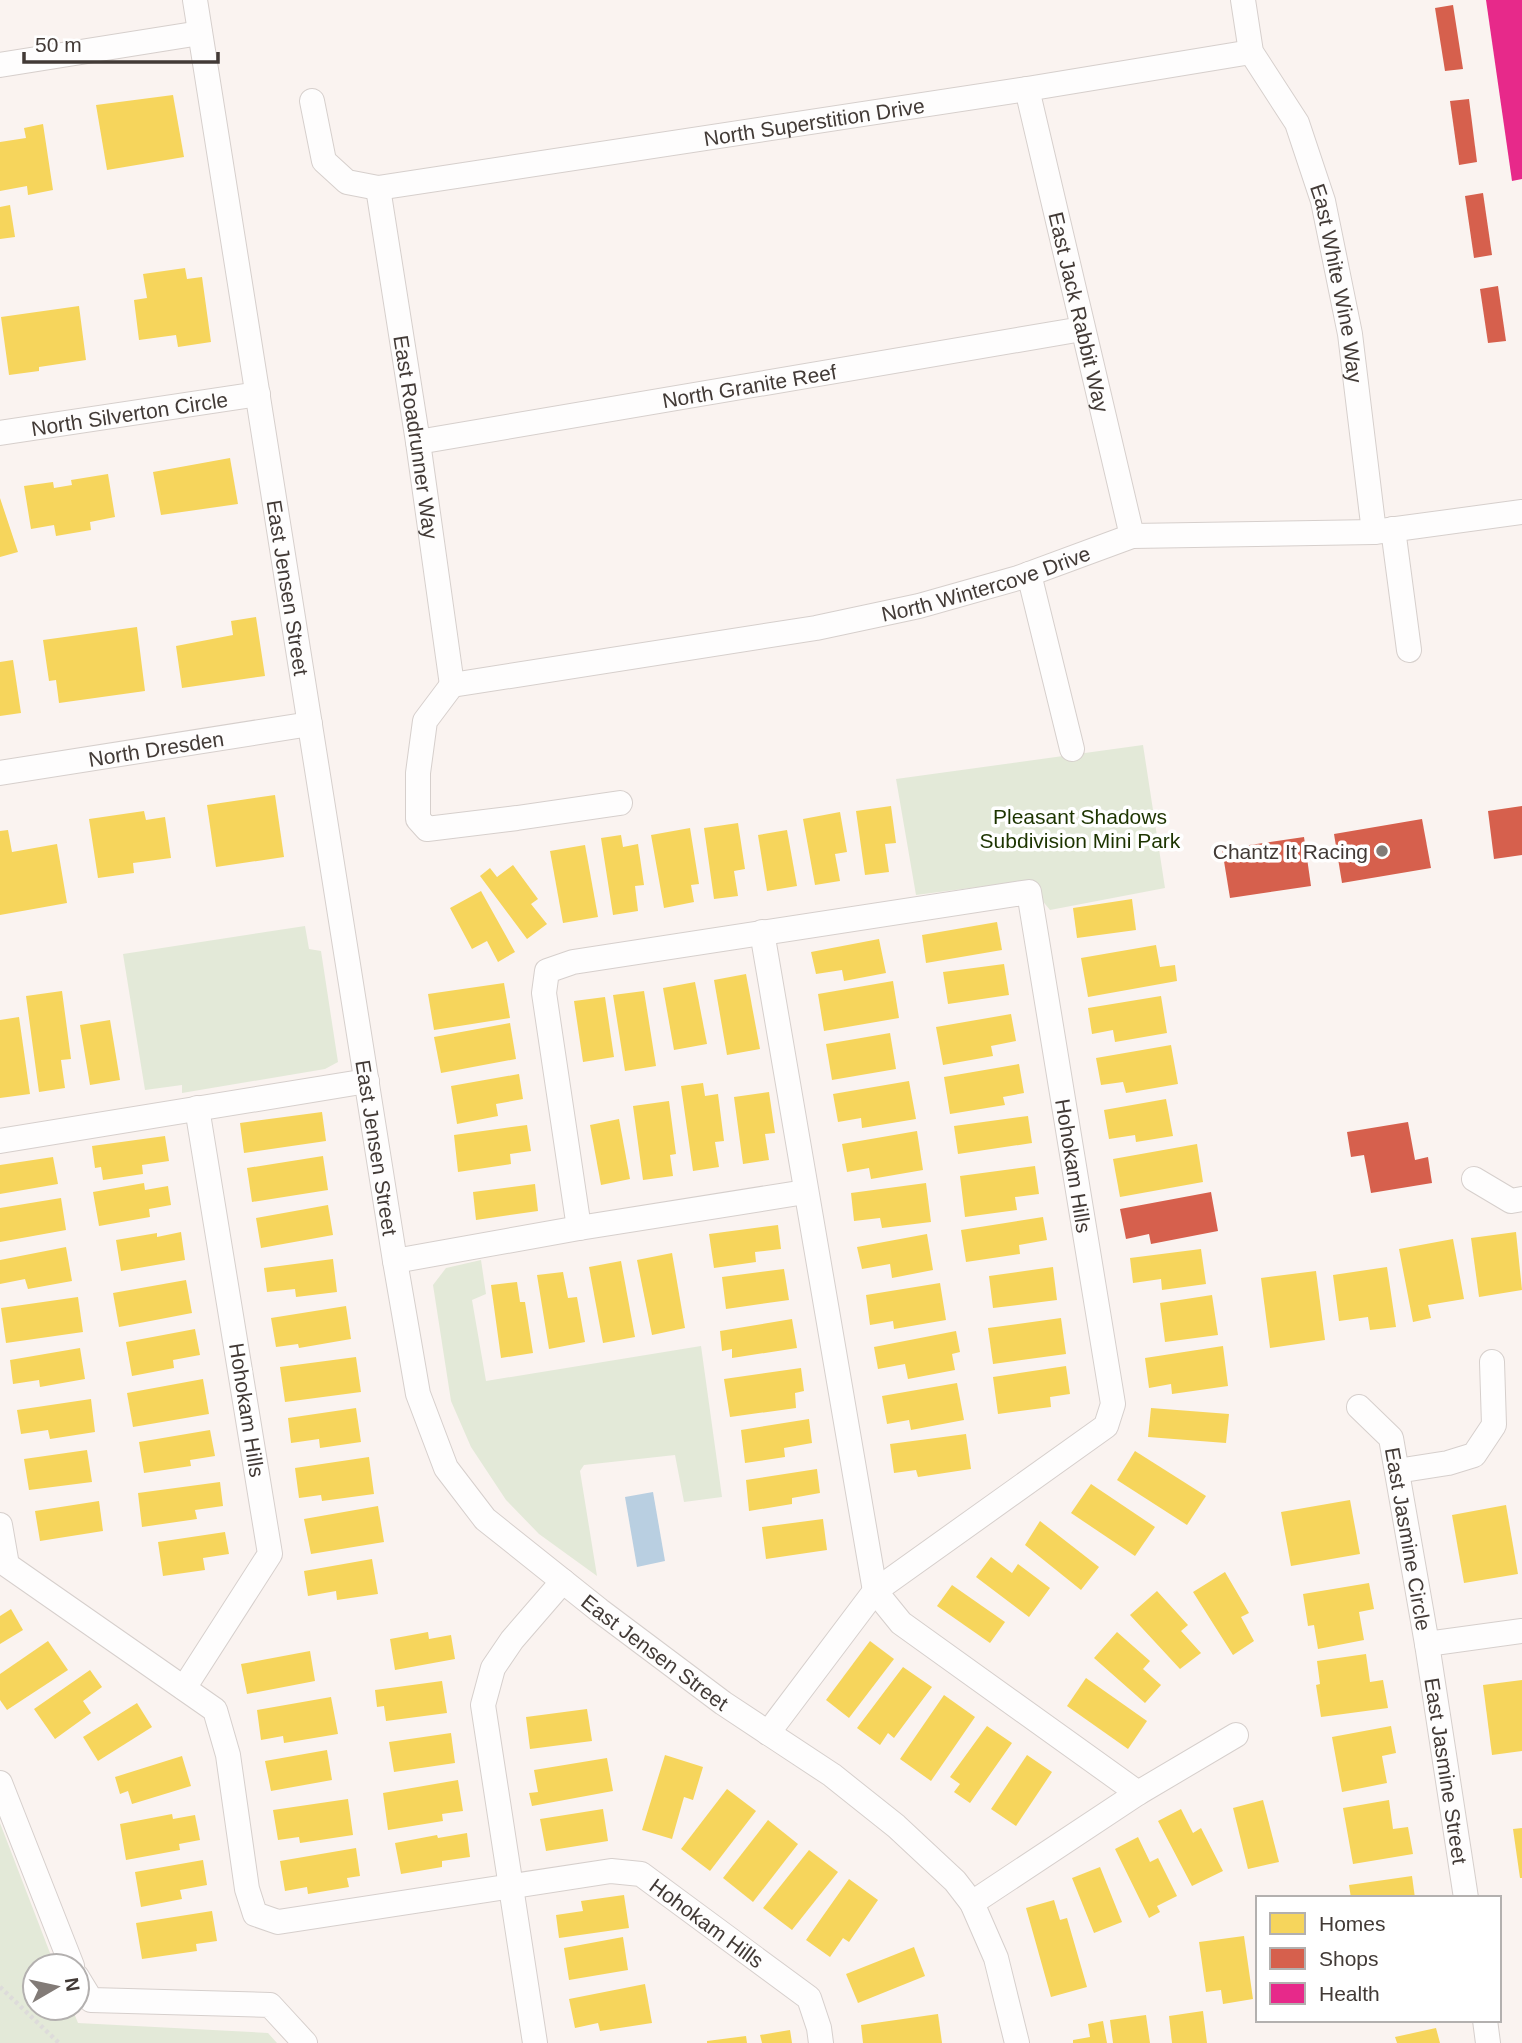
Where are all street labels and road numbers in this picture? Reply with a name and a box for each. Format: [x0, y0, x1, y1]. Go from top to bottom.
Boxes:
street label: North Superstition Drive [702, 93, 926, 150]
street label: East White Wine Way [1307, 181, 1367, 385]
street label: East Jack Rabbit Way [1045, 210, 1114, 415]
street label: East Roadrunner Way [390, 333, 443, 541]
street label: North Granite Reef [660, 359, 838, 412]
street label: North Silverton Circle [30, 387, 229, 440]
street label: East Jensen Street [263, 498, 313, 677]
street label: North Wintercove Drive [879, 541, 1093, 625]
street label: North Dresden [87, 726, 225, 770]
street label: East Jensen Street [352, 1058, 402, 1237]
street label: Hohokam Hills [1052, 1097, 1096, 1234]
street label: Hohokam Hills [225, 1341, 269, 1479]
street label: East Jasmine Circle [1381, 1445, 1436, 1632]
street label: East Jensen Street [577, 1589, 733, 1715]
street label: East Jasmine Street [1421, 1676, 1472, 1866]
street label: Hohokam Hills [646, 1873, 768, 1972]

